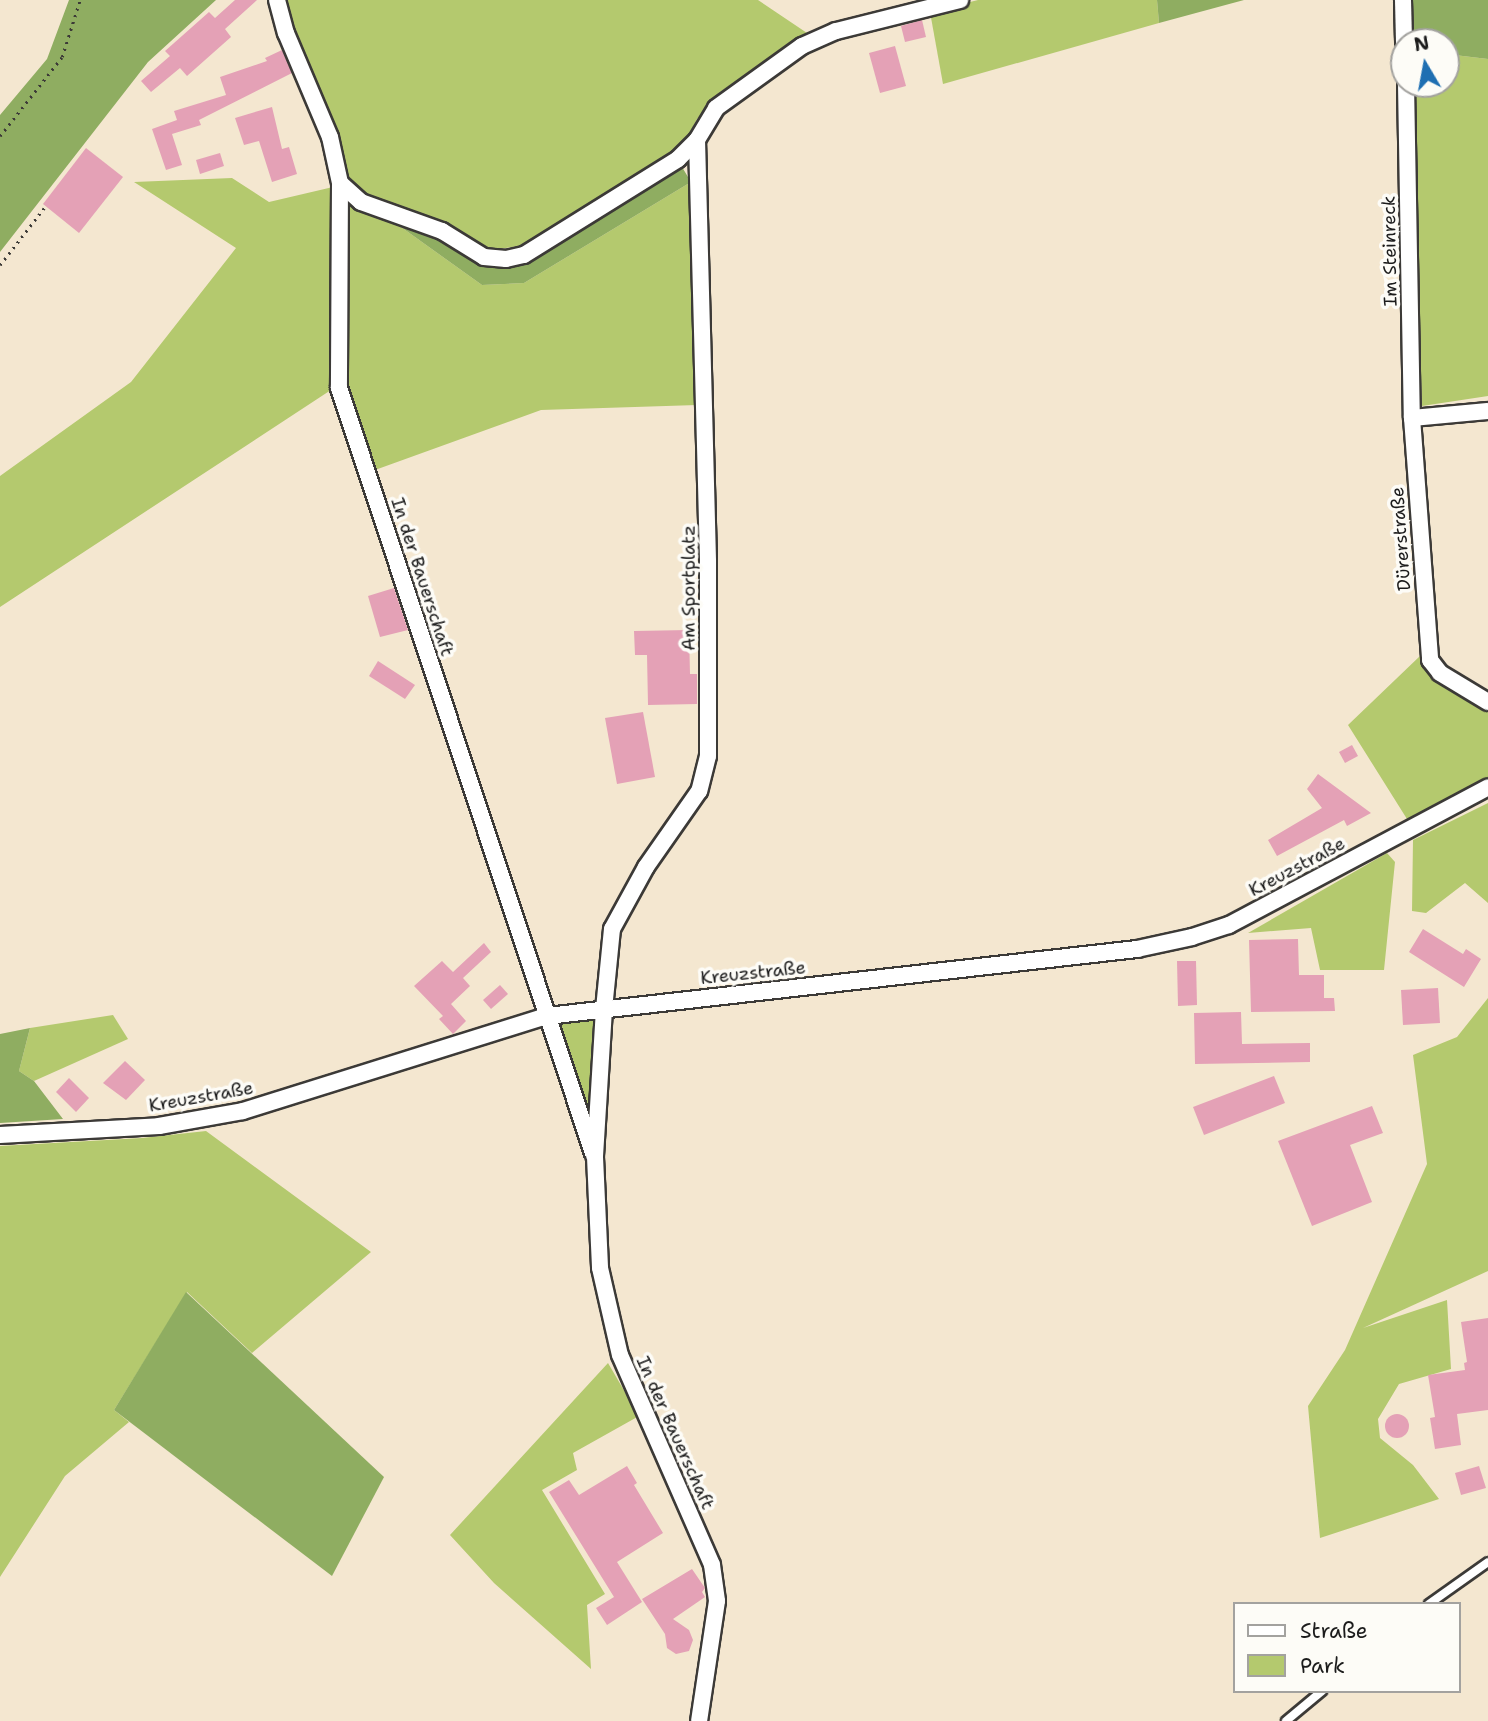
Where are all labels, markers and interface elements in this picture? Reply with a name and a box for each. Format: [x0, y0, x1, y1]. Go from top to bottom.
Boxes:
north arrow [1390, 28, 1460, 98]
text: N [1412, 30, 1431, 57]
street label: Im Steinreck [1378, 196, 1402, 306]
street label: Dürerstraße [1387, 486, 1415, 592]
street label: In der Bauerschaft [386, 495, 458, 659]
street label: Am Sportplatz [678, 525, 700, 651]
street label: Kreuzstraße [1245, 833, 1349, 901]
street label: Kreuzstraße [699, 957, 807, 989]
street label: Kreuzstraße [147, 1077, 255, 1117]
street label: In der Bauerschaft [632, 1353, 718, 1513]
legend [1232, 1602, 1460, 1693]
text: Straße [1300, 1617, 1368, 1645]
text: Park [1300, 1652, 1345, 1680]

